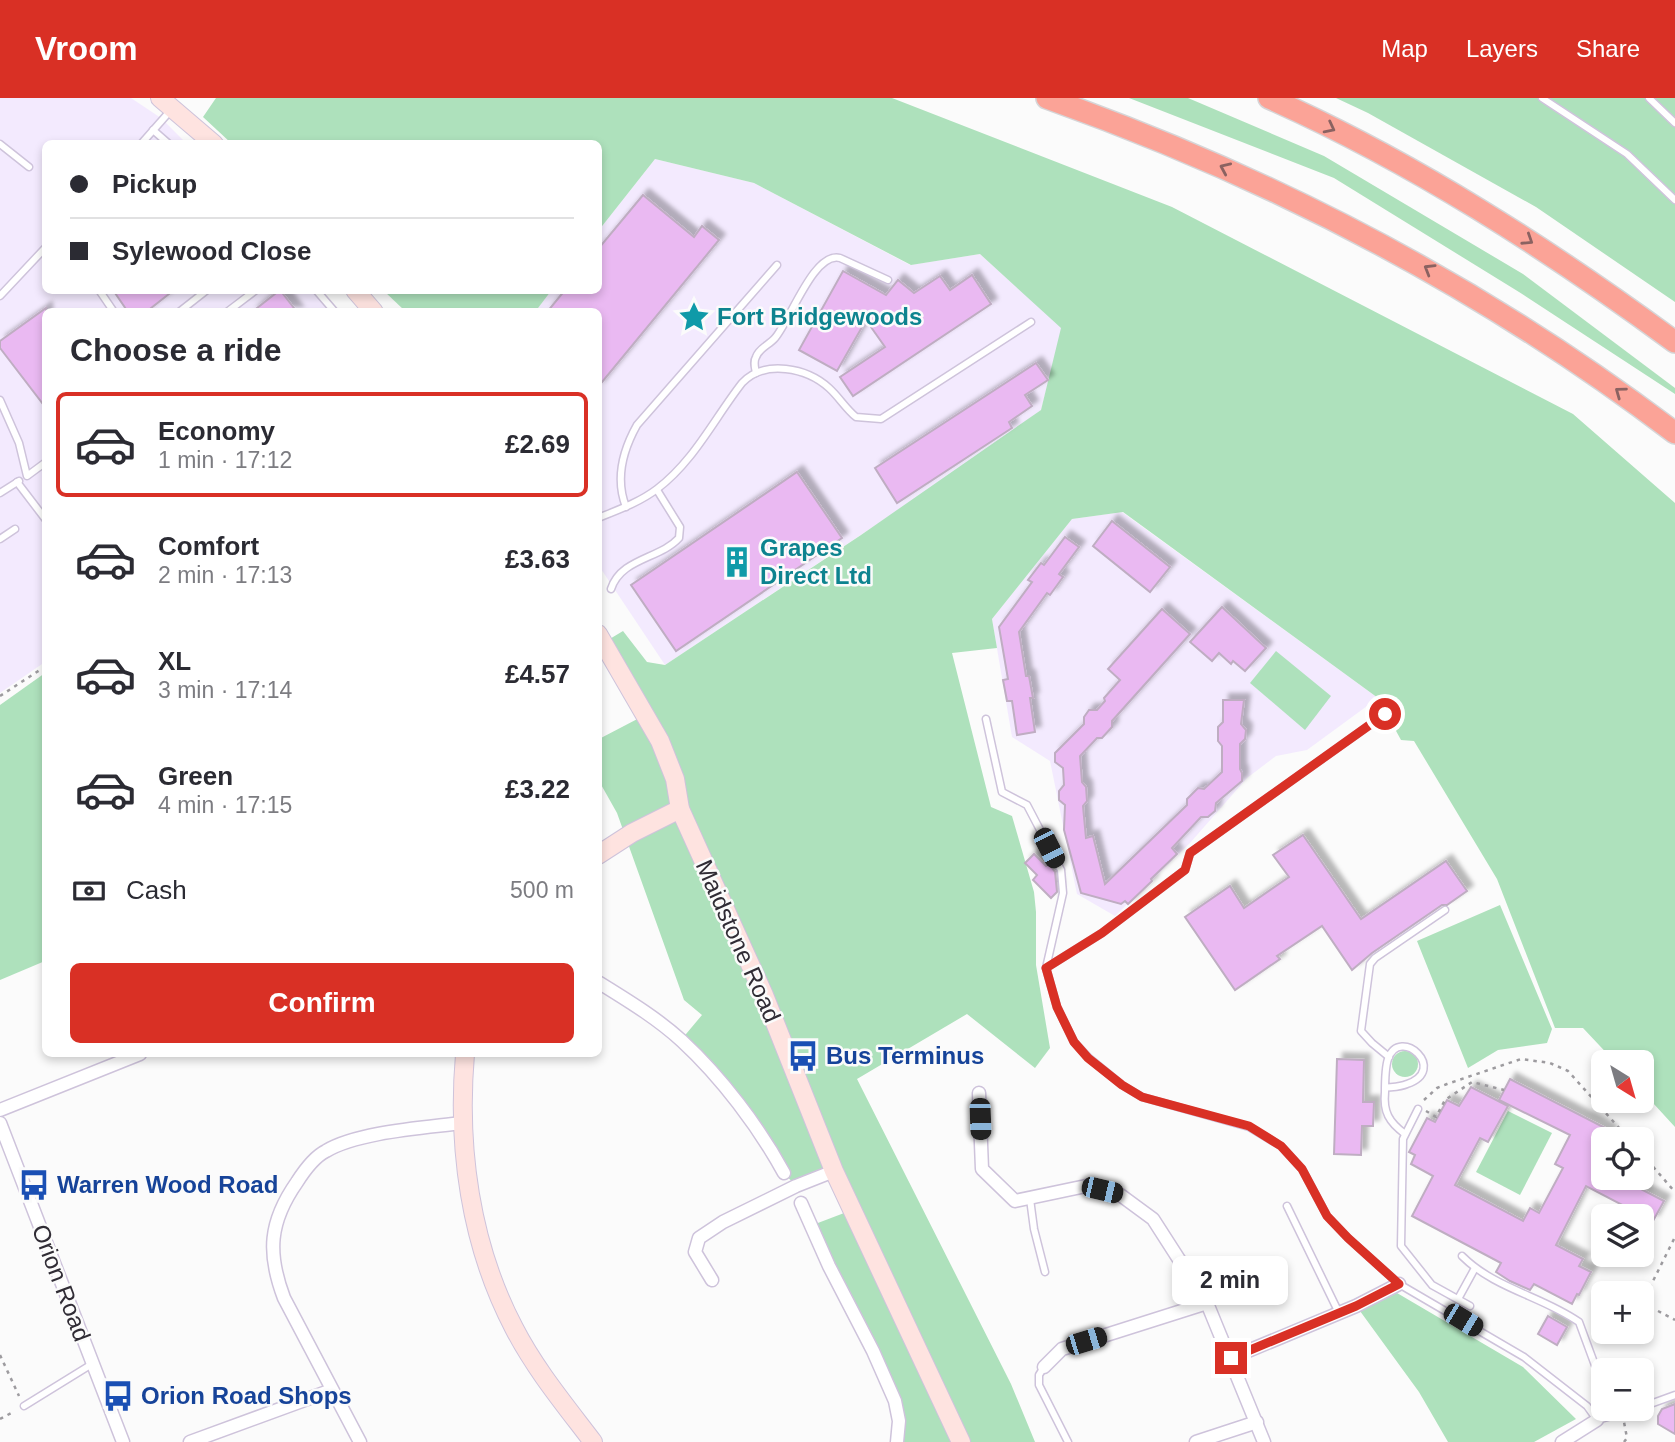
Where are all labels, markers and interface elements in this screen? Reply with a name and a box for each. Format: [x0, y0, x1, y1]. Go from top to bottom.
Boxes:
text: Vroom [35, 30, 138, 67]
text: Map [1381, 35, 1428, 62]
text: Layers [1466, 35, 1538, 62]
text: Share [1576, 35, 1640, 62]
one-way arrow [1323, 120, 1335, 134]
one-way arrow [1220, 162, 1232, 176]
text: Pickup [112, 169, 197, 199]
one-way arrow [1520, 232, 1533, 245]
text: Sylewood Close [112, 236, 311, 266]
one-way arrow [1423, 265, 1436, 278]
place icon: Fort Bridgewoods [677, 300, 711, 334]
place label: Fort Bridgewoods [717, 303, 922, 330]
text: Choose a ride [70, 332, 282, 368]
one-way arrow [1616, 387, 1628, 400]
icon: car [74, 413, 137, 476]
text: Economy [158, 416, 275, 446]
text: £2.69 [505, 429, 570, 459]
text: 1 min · 17:12 [158, 447, 292, 473]
icon: car [74, 528, 137, 591]
text: Comfort [158, 531, 259, 561]
place label: Grapes Direct Ltd [760, 534, 872, 589]
text: £3.63 [505, 544, 570, 574]
building icon: Grapes Direct Ltd [720, 545, 754, 579]
text: 2 min · 17:13 [158, 562, 292, 588]
icon: car [74, 643, 137, 706]
text: XL [158, 646, 191, 676]
text: £4.57 [505, 659, 570, 689]
text: 3 min · 17:14 [158, 677, 292, 703]
route start [1369, 698, 1401, 730]
icon: car [74, 758, 137, 821]
text: Green [158, 761, 233, 791]
text: £3.22 [505, 774, 570, 804]
text: 4 min · 17:15 [158, 792, 292, 818]
car [1031, 825, 1068, 871]
street label: Maidstone Road [691, 855, 786, 1026]
icon: cash [70, 872, 108, 910]
text: Cash [126, 875, 187, 905]
text: 500 m [510, 877, 574, 903]
button: Confirm [70, 963, 574, 1043]
bus stop icon: Bus Terminus [786, 1039, 820, 1073]
place label: Bus Terminus [826, 1042, 984, 1069]
north arrow [1591, 1050, 1654, 1113]
map controls [1591, 1050, 1654, 1421]
car [969, 1098, 992, 1140]
button: locate [1591, 1127, 1654, 1190]
bus stop icon: Warren Wood Road [17, 1168, 51, 1202]
place label: Warren Wood Road [57, 1171, 278, 1198]
car [1080, 1175, 1125, 1205]
button: layers [1591, 1204, 1654, 1267]
street label: Orion Road [27, 1221, 96, 1345]
callout: 2 min [1173, 1256, 1289, 1306]
text: 2 min [1200, 1267, 1260, 1293]
button: + [1591, 1281, 1654, 1344]
car [1440, 1300, 1487, 1340]
car [1063, 1325, 1110, 1357]
route end [1215, 1342, 1247, 1374]
button: − [1591, 1358, 1654, 1421]
bus stop icon: Orion Road Shops [101, 1379, 135, 1413]
place label: Orion Road Shops [141, 1382, 352, 1409]

